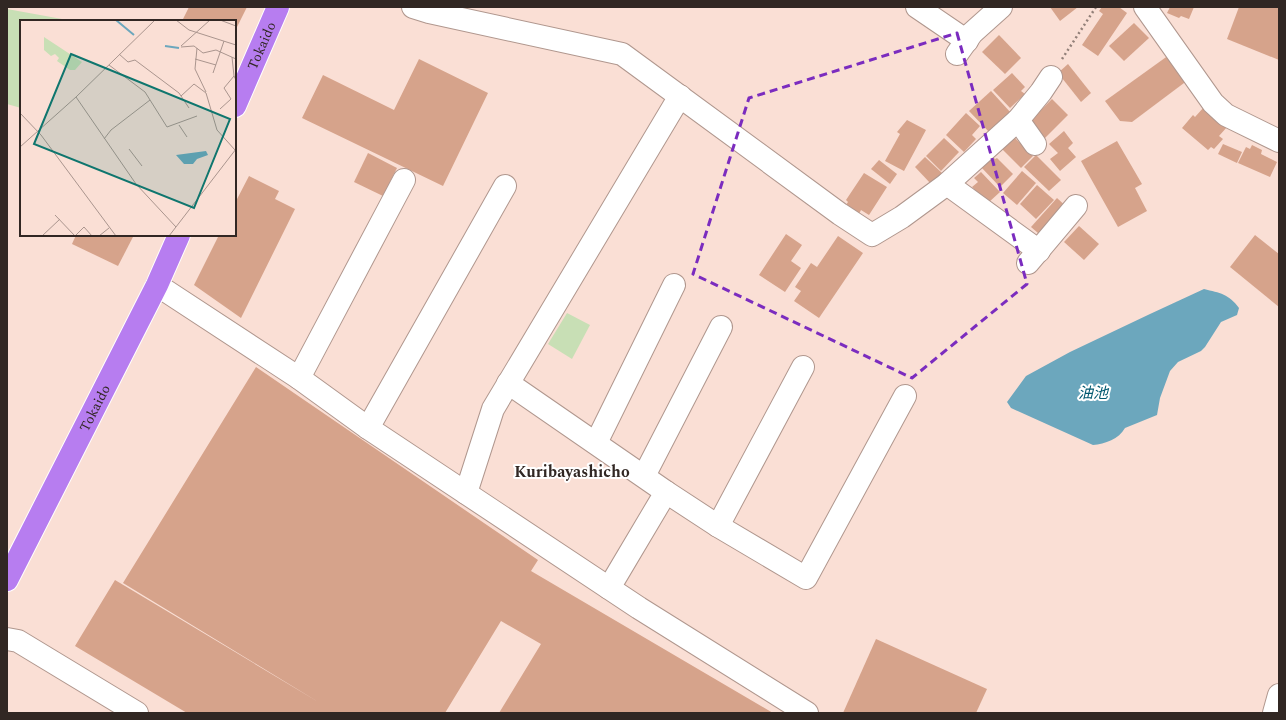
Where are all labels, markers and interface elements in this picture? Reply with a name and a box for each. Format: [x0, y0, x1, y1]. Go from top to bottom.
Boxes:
street label: Tokaido [242, 18, 281, 73]
inset map [20, 20, 236, 236]
street label: Tokaido [74, 381, 116, 435]
water label: 油池 [1078, 382, 1110, 405]
district label: Kuribayashicho [514, 460, 630, 484]

